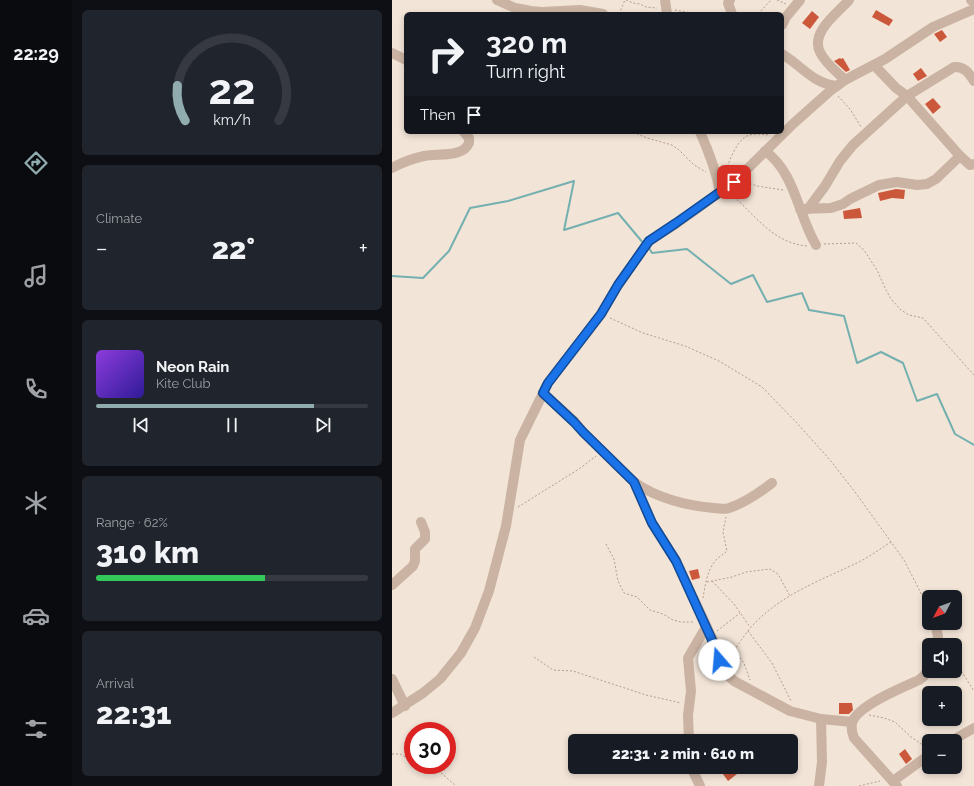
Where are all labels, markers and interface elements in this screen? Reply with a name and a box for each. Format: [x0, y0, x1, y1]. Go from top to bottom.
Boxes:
text: 320 m [486, 27, 567, 60]
icon: right [420, 28, 472, 80]
text: 22:29 [13, 43, 59, 64]
text: Turn right [486, 61, 565, 82]
text: 22 [209, 64, 255, 113]
icon: arrive [463, 104, 485, 126]
text: Then [420, 106, 455, 124]
text: km/h [213, 111, 251, 127]
icon: directions [22, 149, 50, 177]
pin [717, 165, 751, 199]
icon: arrive [723, 171, 745, 193]
text: Climate [96, 211, 142, 226]
text: 22° [212, 231, 255, 266]
text: − [96, 235, 108, 261]
text: + [359, 235, 368, 261]
icon: music [22, 262, 50, 290]
text: Neon Rain [156, 358, 229, 376]
icon: phone [22, 375, 50, 403]
text: Kite Club [156, 376, 211, 391]
icon: previous [130, 414, 152, 436]
icon: pause [221, 414, 243, 436]
icon: next [312, 414, 334, 436]
icon: climate [22, 489, 50, 517]
text: Range · 62% [96, 515, 168, 530]
text: 310 km [96, 535, 199, 570]
north arrow [922, 590, 962, 630]
map controls [922, 590, 962, 774]
icon: car [22, 602, 50, 630]
button: sound [922, 638, 962, 678]
position arrow [698, 639, 740, 681]
text: Arrival [96, 676, 134, 691]
button: + [922, 686, 962, 726]
text: 22:31 [96, 696, 172, 731]
icon: filters [22, 715, 50, 743]
speed limit sign: 30 [404, 722, 456, 774]
button: − [922, 734, 962, 774]
text: 22:31 · 2 min · 610 m [612, 745, 754, 763]

